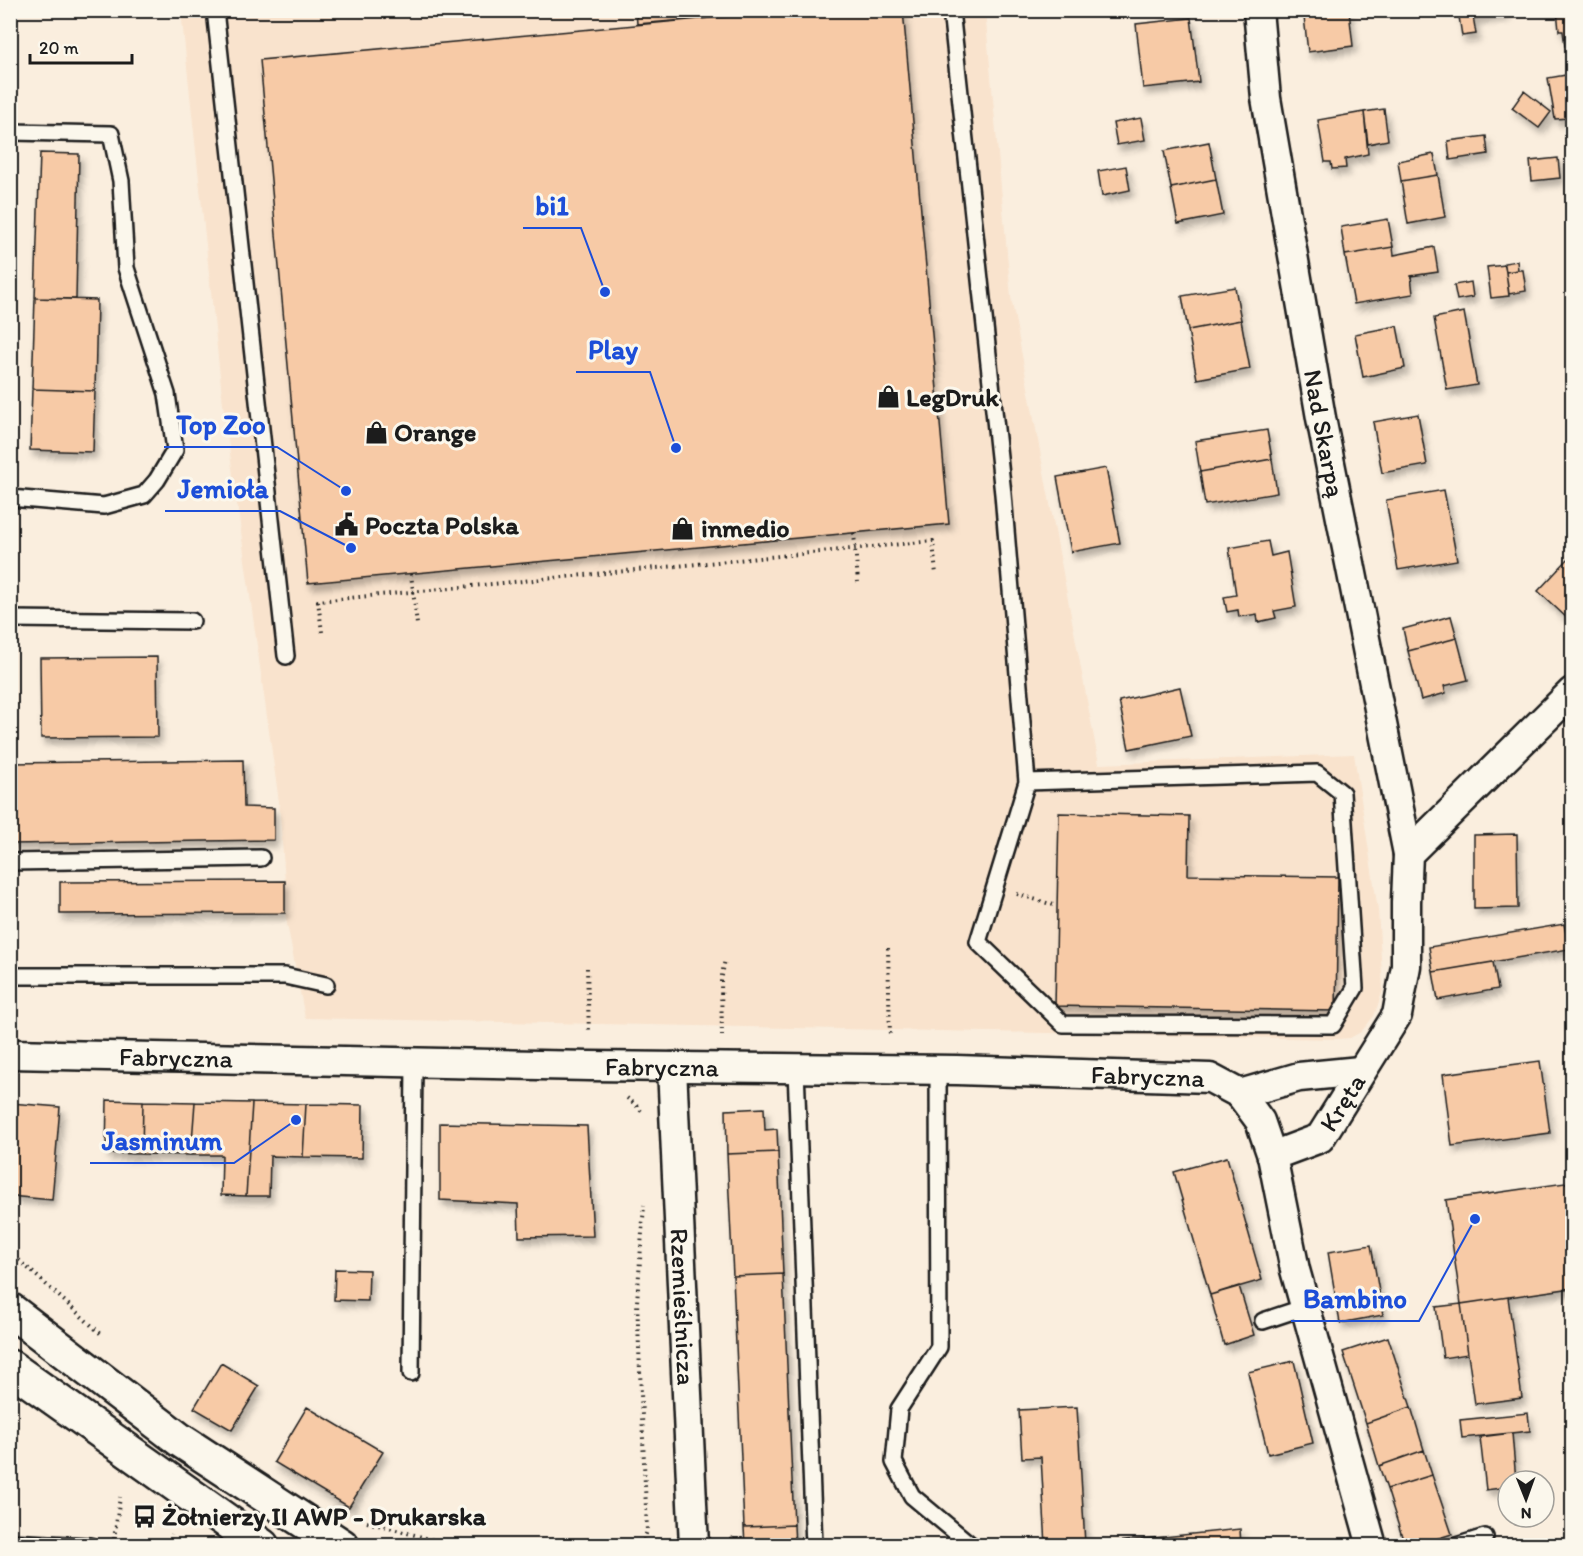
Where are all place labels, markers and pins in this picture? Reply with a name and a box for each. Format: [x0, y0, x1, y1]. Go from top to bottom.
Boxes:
callout: bi1 [523, 183, 581, 228]
callout: Play [576, 327, 650, 372]
place label: LegDruk [906, 381, 999, 413]
shop icon: LegDruk [875, 384, 901, 410]
callout: Top Zoo [164, 402, 277, 447]
place label: Orange [394, 416, 476, 448]
shop icon: Orange [363, 419, 389, 445]
callout: Jemioła [165, 466, 280, 511]
place label: Poczta Polska [365, 509, 519, 541]
public building icon: Poczta Polska [334, 512, 360, 538]
place label: inmedio [701, 512, 790, 544]
shop icon: inmedio [670, 515, 696, 541]
callout: Jasminum [90, 1118, 234, 1163]
callout: Bambino [1291, 1276, 1419, 1321]
place label: Żołnierzy II AWP - Drukarska [162, 1500, 487, 1532]
bus stop icon: Żołnierzy II AWP - Drukarska [131, 1503, 157, 1529]

